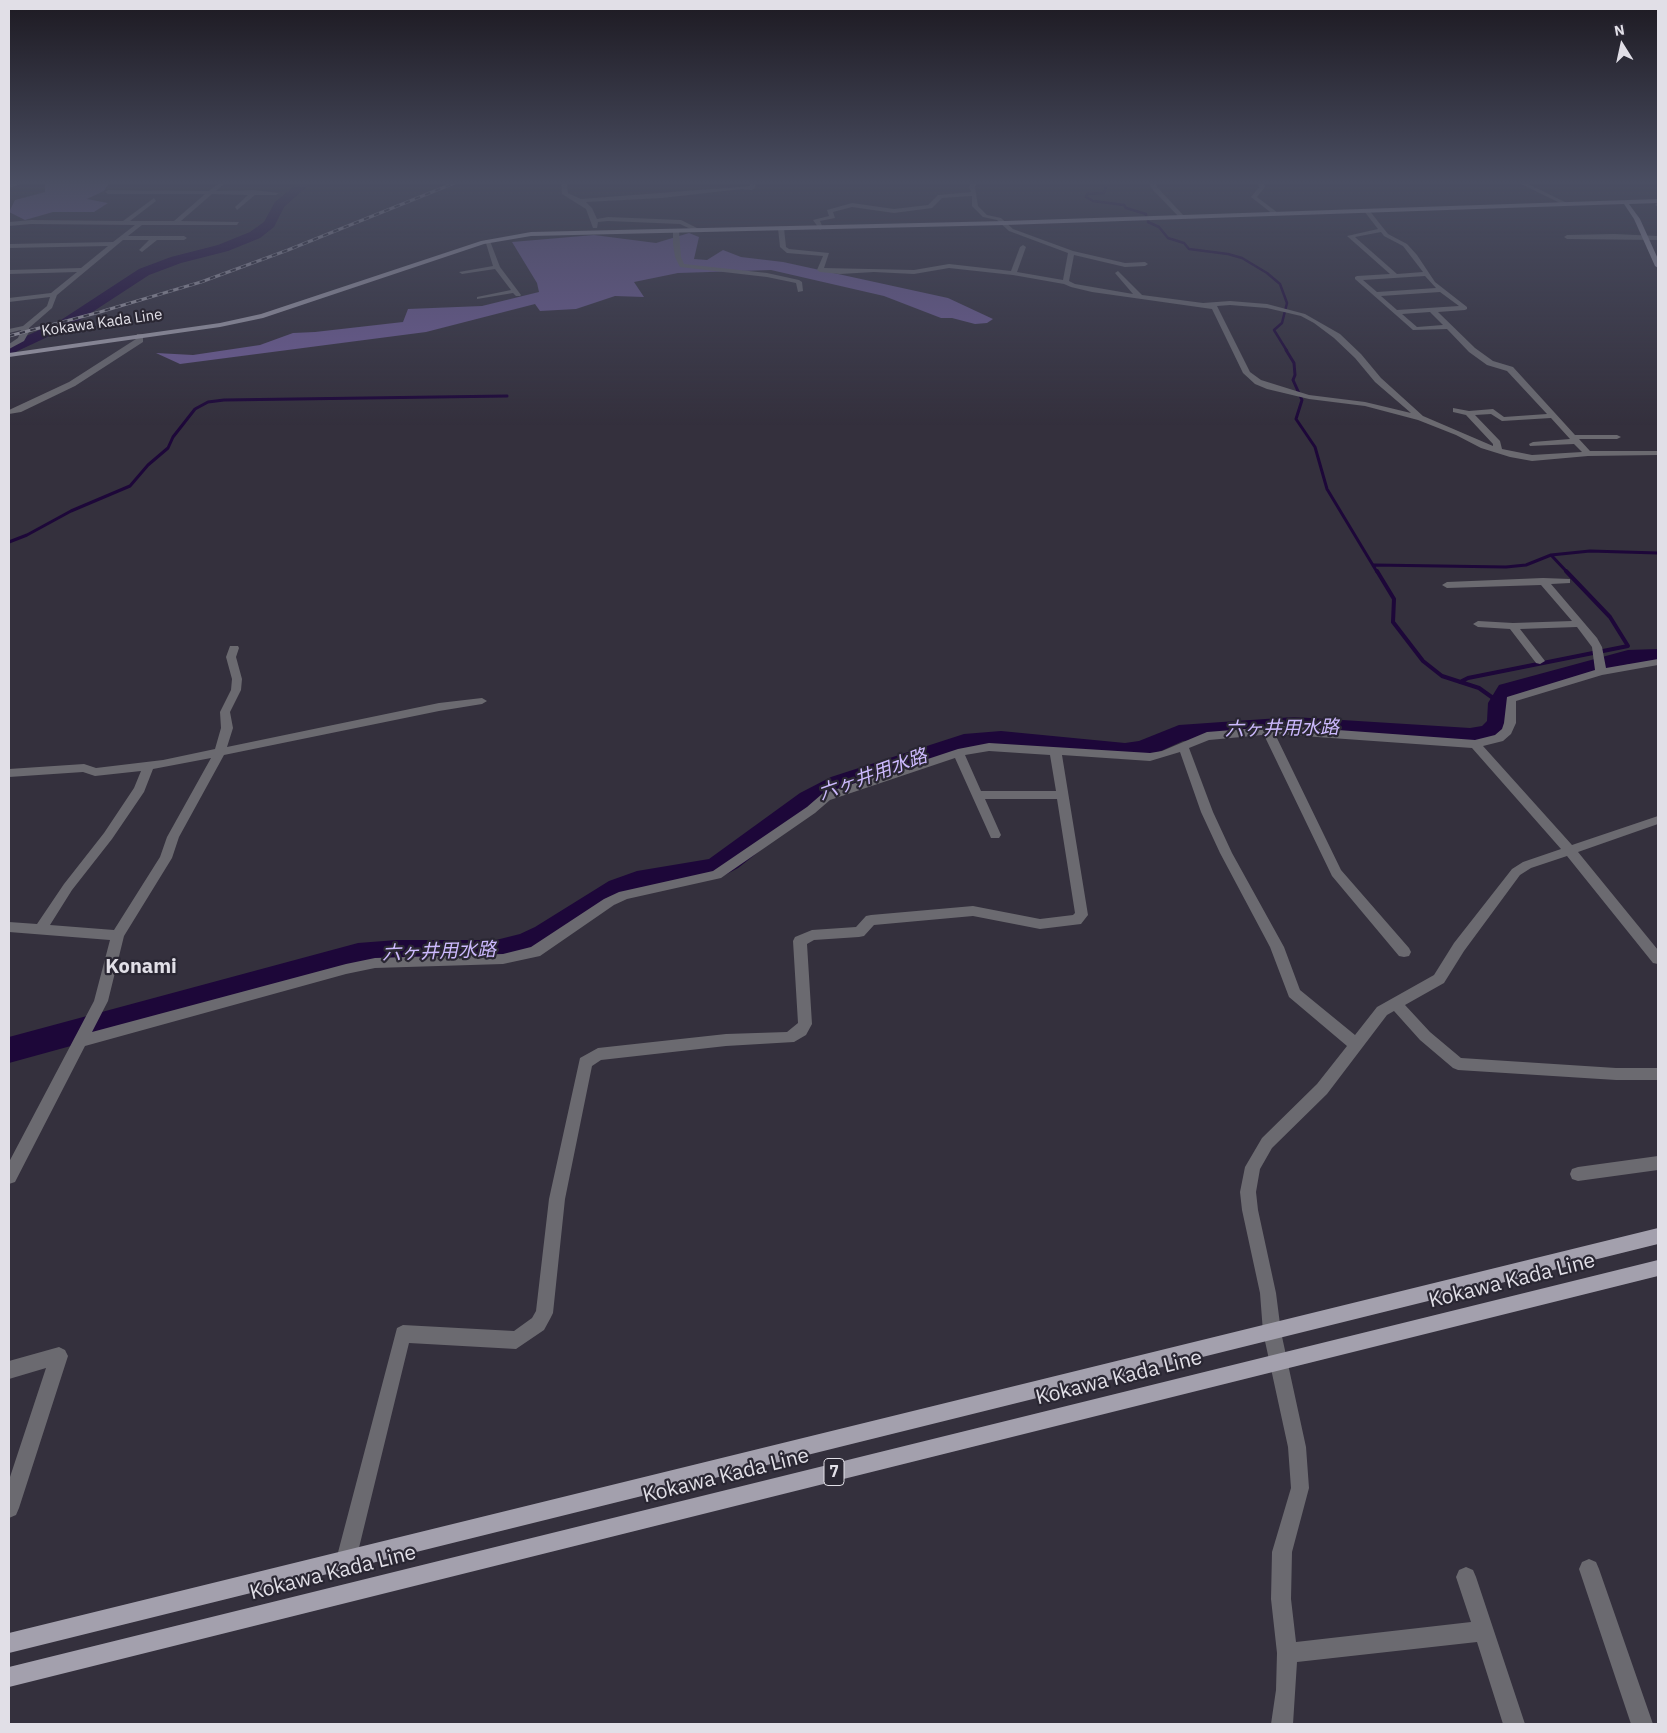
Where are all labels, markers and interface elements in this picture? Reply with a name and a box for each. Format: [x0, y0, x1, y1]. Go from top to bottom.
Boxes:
north arrow [1597, 20, 1647, 70]
text: N [1613, 20, 1626, 40]
street label: Kokawa Kada Line [40, 306, 164, 340]
water label: 六ヶ井用水路 [1225, 717, 1339, 741]
water label: 六ヶ井用水路 [816, 745, 930, 805]
water label: 六ヶ井用水路 [382, 939, 496, 965]
district label: Konami [105, 955, 177, 979]
street label: Kokawa Kada Line [1426, 1248, 1598, 1314]
street label: Kokawa Kada Line [1033, 1345, 1205, 1411]
street label: Kokawa Kada Line [640, 1443, 812, 1509]
road number: 7 [824, 1458, 844, 1485]
street label: Kokawa Kada Line [247, 1540, 419, 1606]

